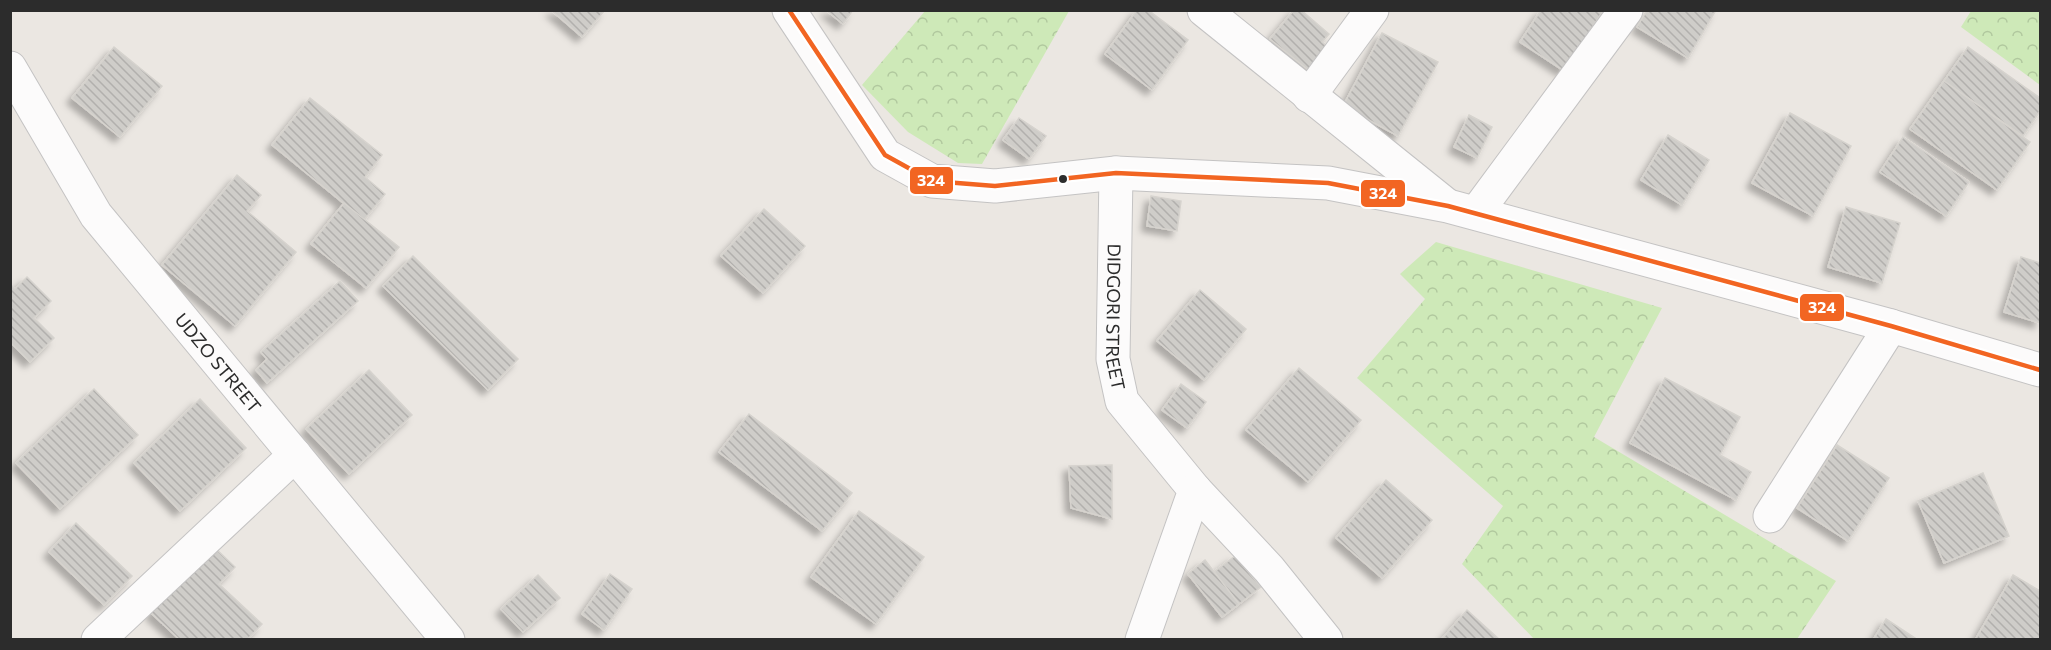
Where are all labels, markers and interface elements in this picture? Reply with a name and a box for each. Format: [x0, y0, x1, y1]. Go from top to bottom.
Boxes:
line badge: 324 [909, 166, 954, 195]
text: 324 [917, 170, 945, 189]
unlabelled marker [1057, 173, 1069, 185]
line badge: 324 [1360, 179, 1406, 208]
text: 324 [1369, 183, 1397, 202]
street label: DIDGORI STREET [1102, 243, 1130, 392]
line badge: 324 [1799, 293, 1845, 322]
text: 324 [1808, 297, 1836, 316]
street label: UDZO STREET [171, 308, 266, 417]

